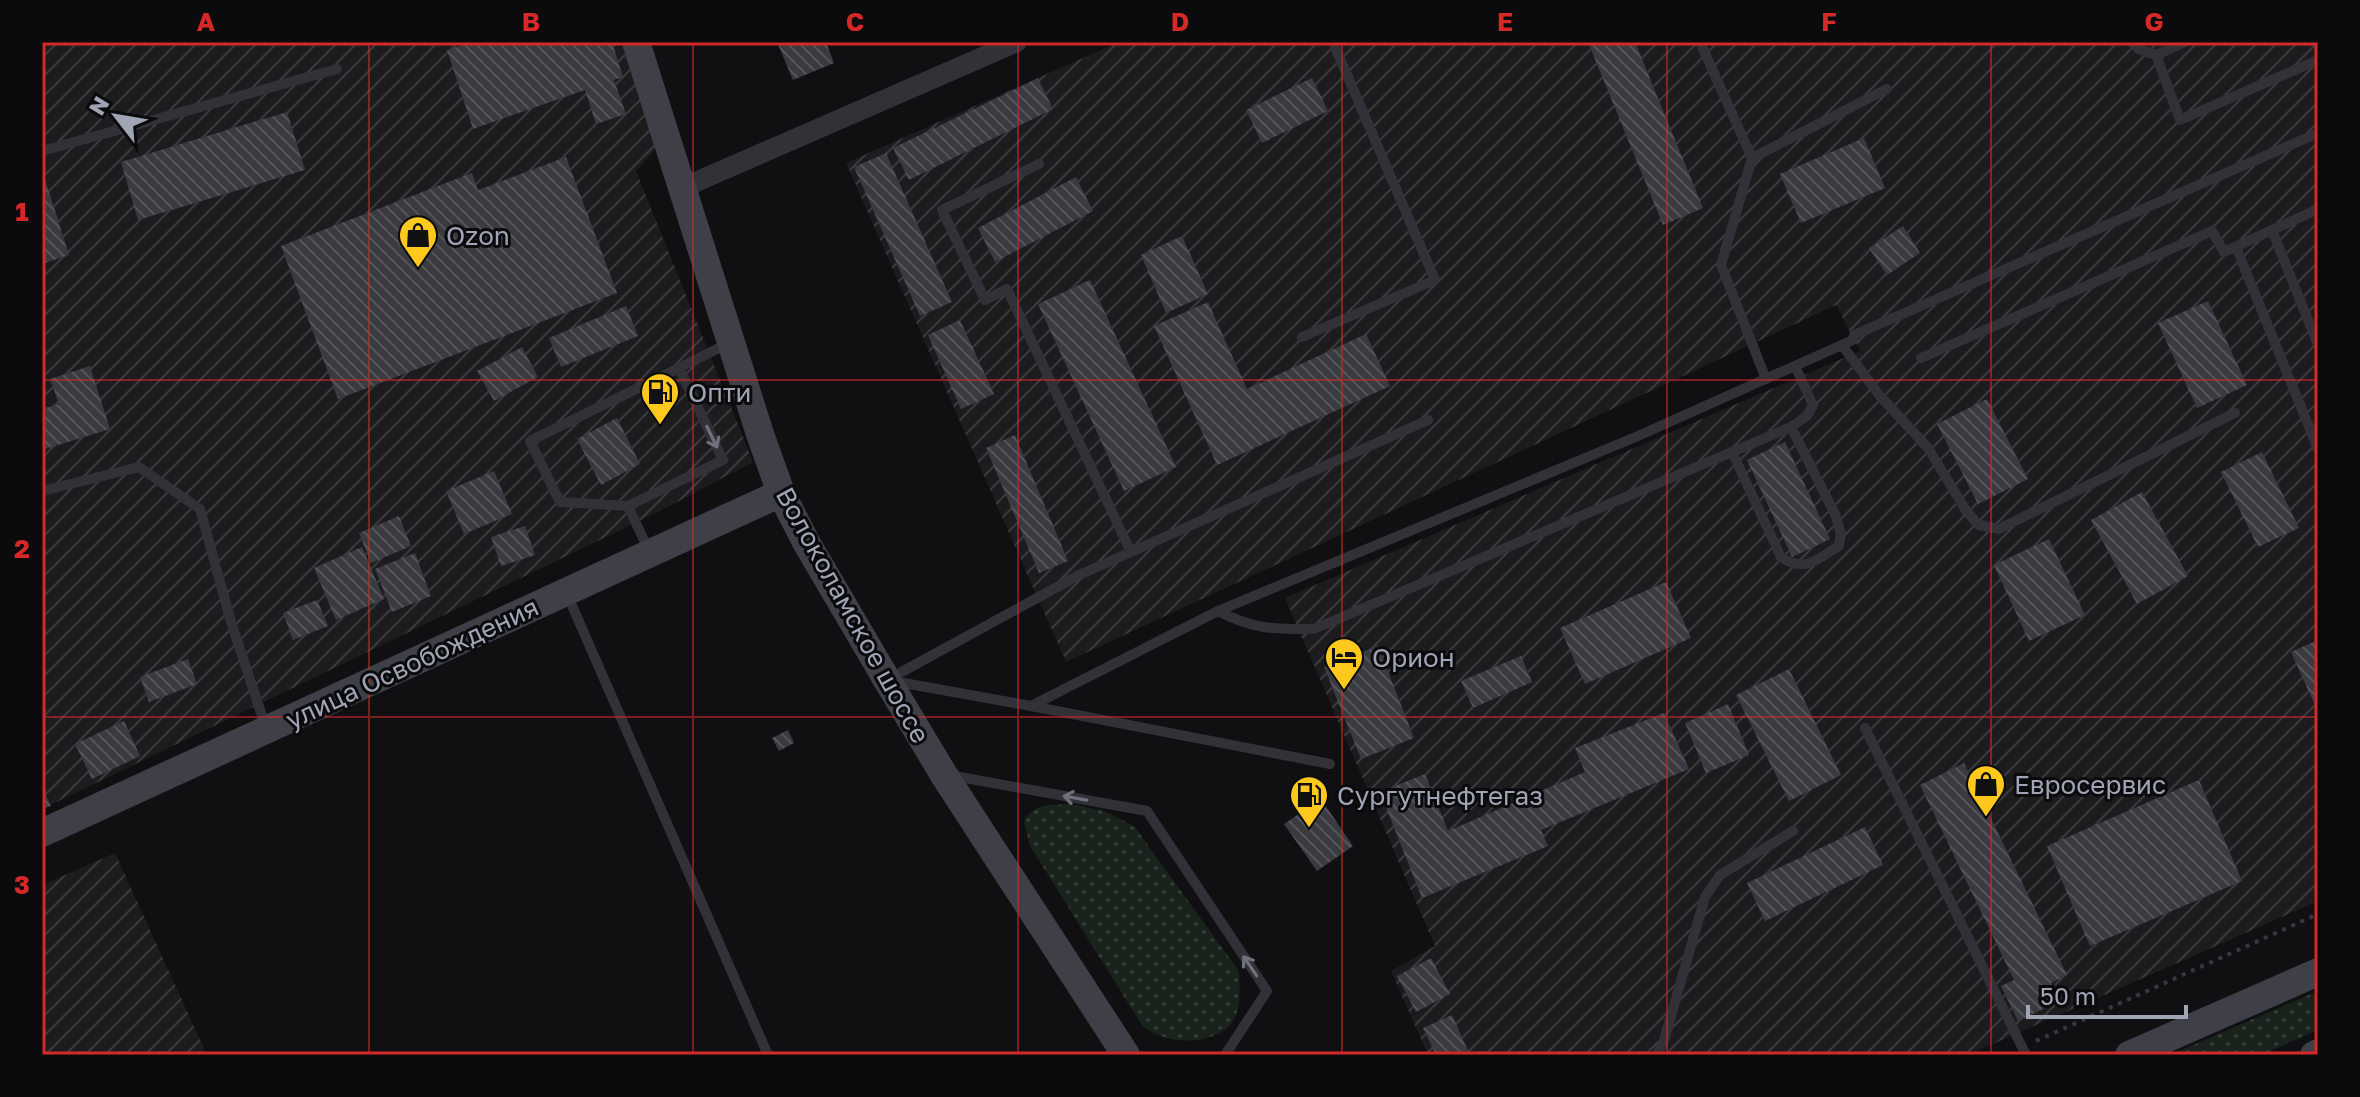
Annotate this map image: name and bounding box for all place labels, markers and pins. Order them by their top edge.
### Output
shop icon: Ozon [397,214,439,269]
place label: Ozon [446,220,510,251]
fuel station icon: Опти [639,371,681,426]
place label: Опти [688,377,751,408]
hotel icon: Орион [1323,636,1365,691]
place label: Орион [1372,642,1455,673]
shop icon: Евросервис [1965,763,2007,818]
place label: Евросервис [2014,769,2166,800]
fuel station icon: Сургутнефтегаз [1288,774,1330,829]
place label: Сургутнефтегаз [1337,780,1543,811]

